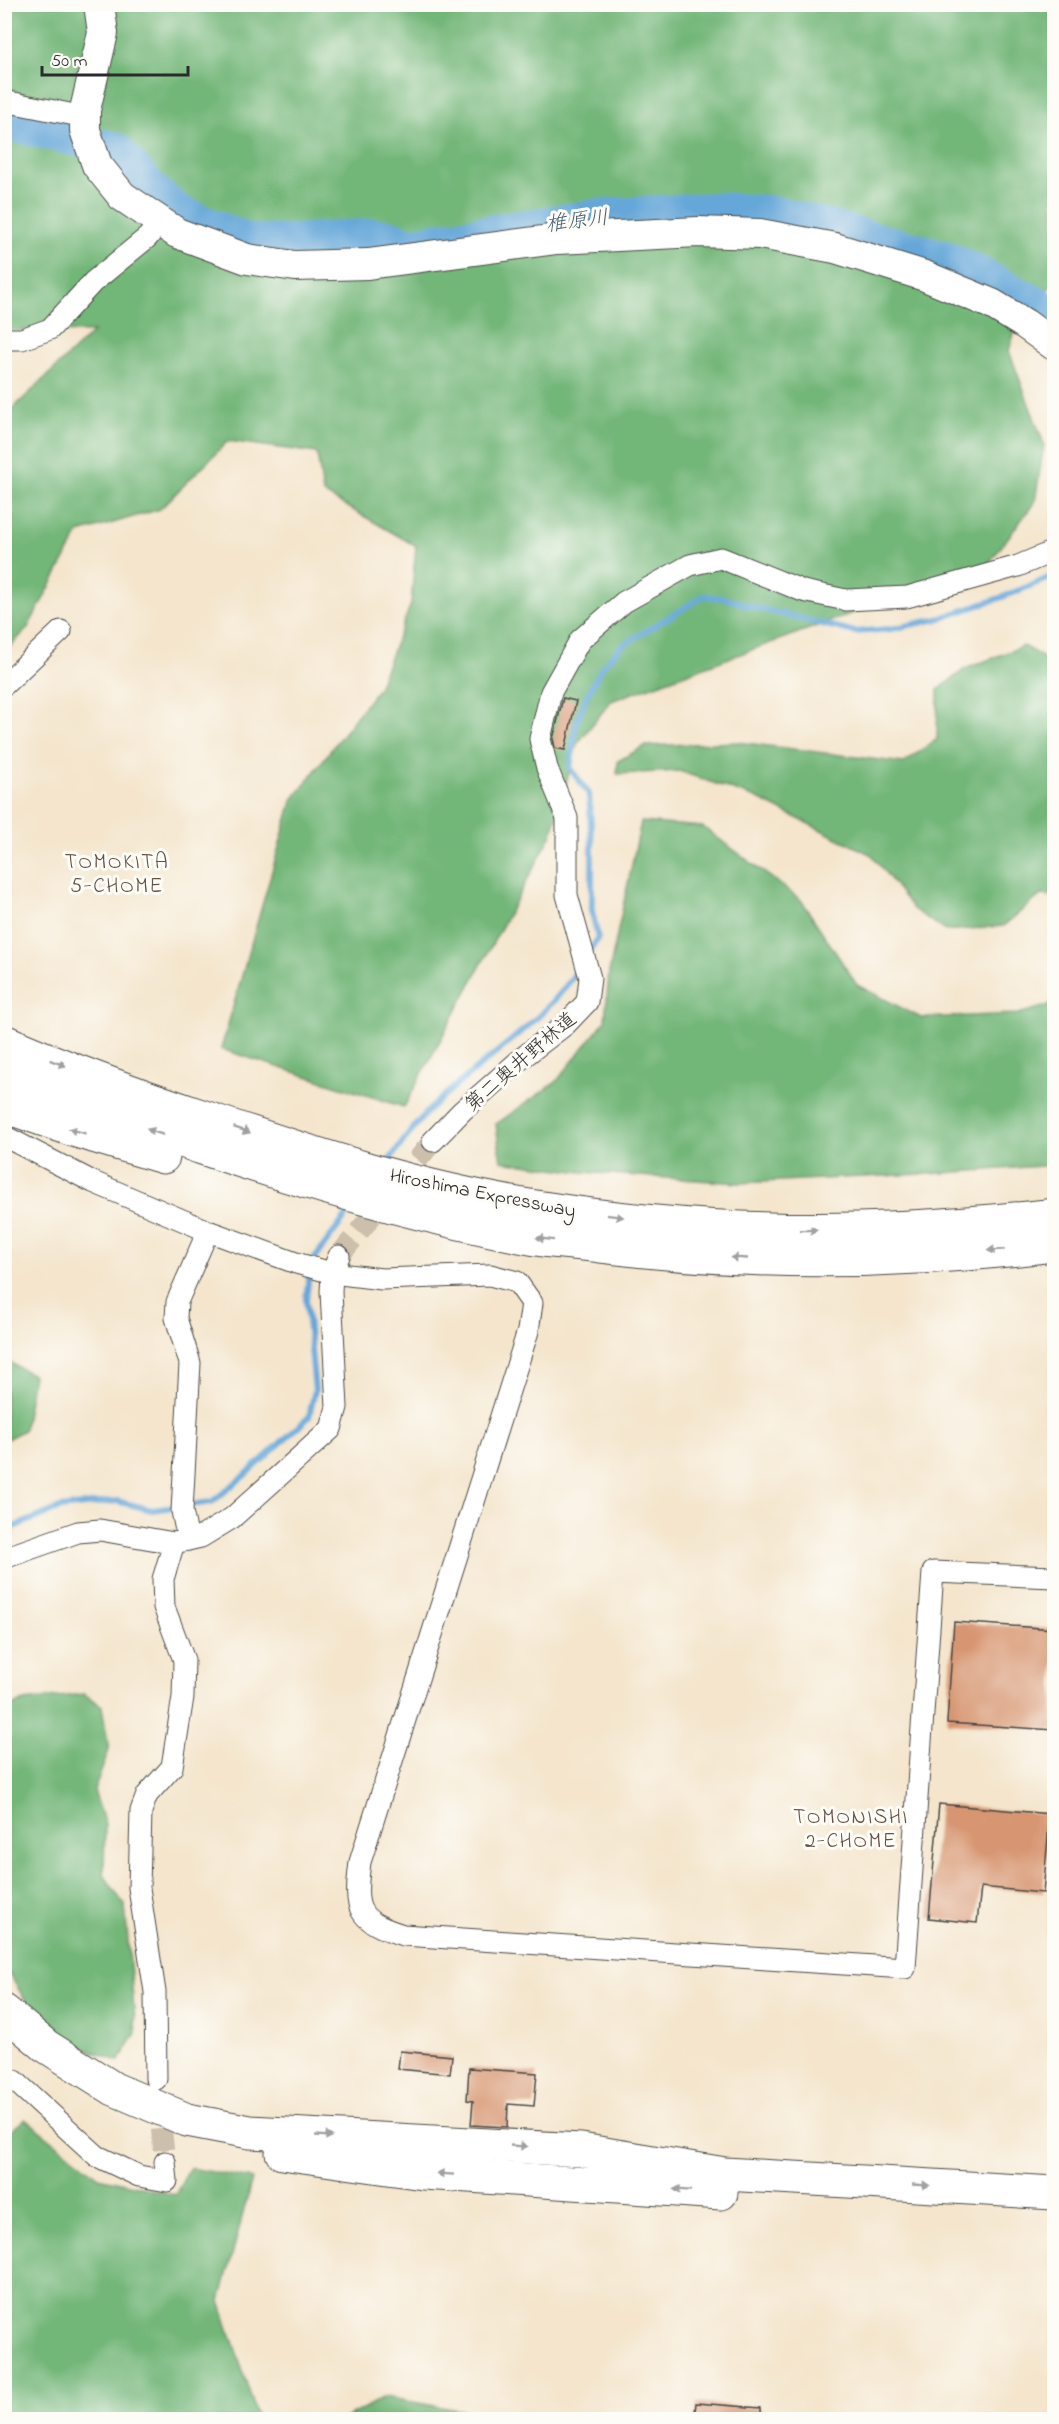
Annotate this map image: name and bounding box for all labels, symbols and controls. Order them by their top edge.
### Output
scale bar [42,39,188,77]
text: 50 m [51,49,88,75]
water label: 椎原川 [544,203,610,241]
district label: TOMOKITA 5-CHOME [65,848,169,902]
street label: 第二奥井野林道 [459,1006,584,1120]
one-way arrow [50,1058,68,1068]
one-way arrow [68,1126,86,1135]
one-way arrow [146,1126,164,1136]
one-way arrow [233,1126,251,1135]
street label: Hiroshima Expressway [387,1162,578,1227]
one-way arrow [605,1212,624,1221]
one-way arrow [800,1225,819,1235]
one-way arrow [535,1235,554,1244]
one-way arrow [987,1246,1006,1255]
one-way arrow [729,1253,748,1262]
district label: TOMONISHI 2-CHOME [793,1803,909,1857]
one-way arrow [315,2131,334,2140]
one-way arrow [509,2142,528,2151]
one-way arrow [436,2170,455,2179]
one-way arrow [912,2181,931,2190]
one-way arrow [672,2185,691,2194]

